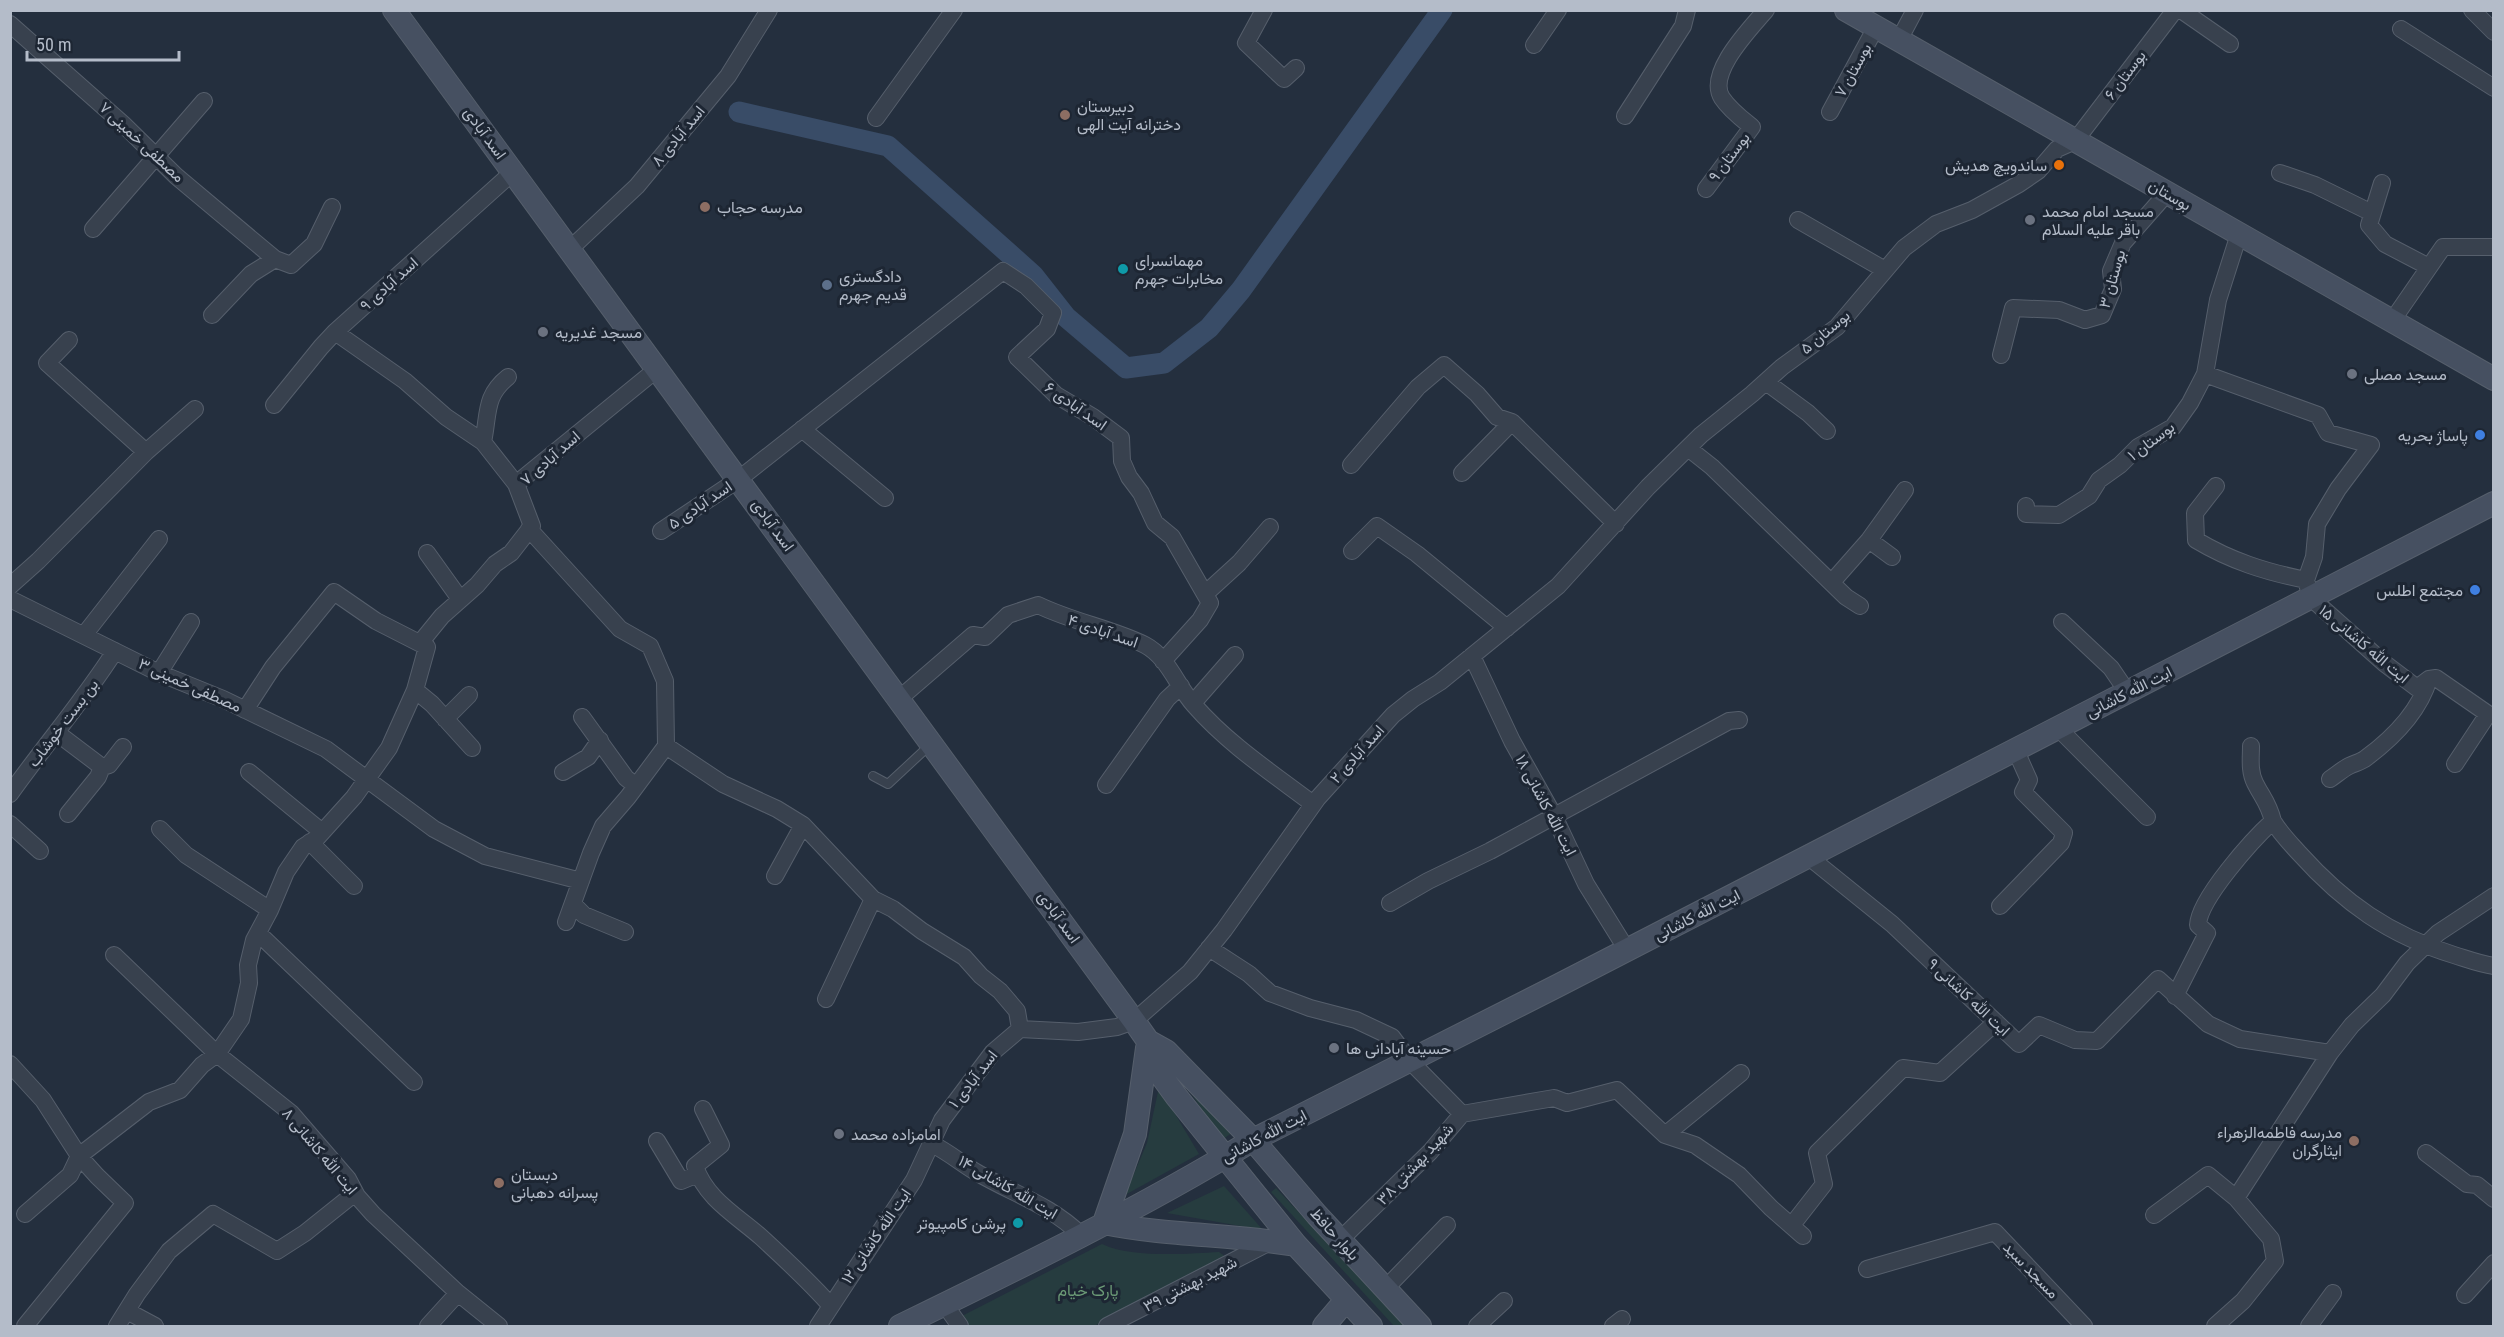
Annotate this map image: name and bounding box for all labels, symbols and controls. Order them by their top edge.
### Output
scale bar [27,24,178,62]
text: 50 m [36,34,71,55]
street label: بوستان ۷ [1830,40,1876,101]
street label: بوستان ۶ [2100,46,2151,104]
place label: دبیرستان دخترانه آیت الهی [1077,97,1181,135]
street label: مصطفی خمینی ۷ [95,98,189,187]
street label: اسد آبادی ۸ [647,102,710,171]
street label: اسد آبادی [459,103,510,163]
marker: دبیرستان دخترانه آیت الهی [1058,108,1072,122]
street label: بوستان ۹ [1704,129,1755,186]
place label: ساندویچ هدیش [1945,156,2047,177]
marker: ساندویچ هدیش [2052,158,2066,172]
street label: بوستان [2145,175,2194,215]
place label: مدرسه حجاب [717,198,803,218]
marker: مدرسه حجاب [698,200,712,214]
place label: مسجد امام محمد باقر علیه السلام [2042,202,2154,240]
marker: مسجد امام محمد باقر علیه السلام [2023,213,2037,227]
street label: بوستان ۳ [2095,248,2130,311]
place label: مهمانسرای مخابرات جهرم [1135,251,1223,289]
street label: اسد آبادی ۹ [356,253,423,316]
marker: مهمانسرای مخابرات جهرم [1116,262,1130,276]
place label: دادگستری قدیم جهرم [839,267,907,305]
marker: دادگستری قدیم جهرم [820,278,834,292]
street label: بوستان ۵ [1796,306,1854,359]
place label: مسجد غدیریه [555,323,642,343]
marker: مسجد غدیریه [536,325,550,339]
place label: مسجد مصلی [2364,365,2447,385]
marker: مسجد مصلی [2345,367,2359,381]
street label: اسد آبادی ۶ [1041,378,1111,435]
street label: بوستان ۱ [2124,417,2179,466]
place label: پاساژ بحریه [2398,426,2468,447]
street label: اسد آبادی ۷ [516,427,585,490]
marker: پاساژ بحریه [2473,428,2487,442]
street label: اسد آبادی ۵ [664,477,736,534]
street label: اسد آبادی [747,495,798,555]
place label: مجتمع اطلس [2376,581,2463,602]
marker: مجتمع اطلس [2468,583,2482,597]
street label: ایت الله کاشانی ۱۵ [2314,601,2413,688]
street label: اسد آبادی ۴ [1065,610,1141,653]
street label: مصطفی خمینی ۳ [135,654,244,717]
street label: ایت الله کاشانی [2083,662,2176,723]
street label: بن بست خوشاب [24,675,103,771]
street label: اسد آبادی ۲ [1326,721,1389,788]
street label: ایت الله کاشانی ۱۸ [1510,751,1581,859]
street label: ایت الله کاشانی [1651,885,1744,946]
street label: اسد آبادی [1033,887,1084,947]
street label: ایت الله کاشانی ۹ [1923,954,2014,1041]
place label: حسینه آبادانی ها [1346,1039,1452,1059]
marker: حسینه آبادانی ها [1327,1041,1341,1055]
street label: اسد آبادی ۱ [944,1046,1002,1112]
street label: ایت الله کاشانی ۸ [278,1104,362,1199]
street label: ایت الله کاشانی [1218,1106,1310,1167]
street label: شهید بهشتی ۳۸ [1372,1119,1458,1209]
place label: مدرسه ‌فاطمه‌الزهراء ایثارگران [2217,1123,2342,1161]
place label: امامزاده محمد [851,1125,941,1145]
marker: امامزاده محمد [832,1127,846,1141]
marker: مدرسه ‌فاطمه‌الزهراء ایثارگران [2347,1134,2361,1148]
street label: ایت الله کاشانی ۱۴ [954,1151,1061,1224]
place label: دبستان پسرانه دهبانی [511,1165,598,1204]
marker: دبستان پسرانه دهبانی [492,1176,506,1190]
street label: ایت الله کاشانی ۱۲ [837,1185,916,1288]
street label: بلوار حافظ [1306,1204,1364,1265]
place label: پرشن کامپیوتر [916,1214,1006,1235]
marker: پرشن کامپیوتر [1011,1216,1025,1230]
street label: مسجد سید [1999,1237,2063,1303]
street label: شهید بهشتی ۳۹ [1140,1252,1241,1317]
park label: پارک خیام [1057,1281,1119,1302]

